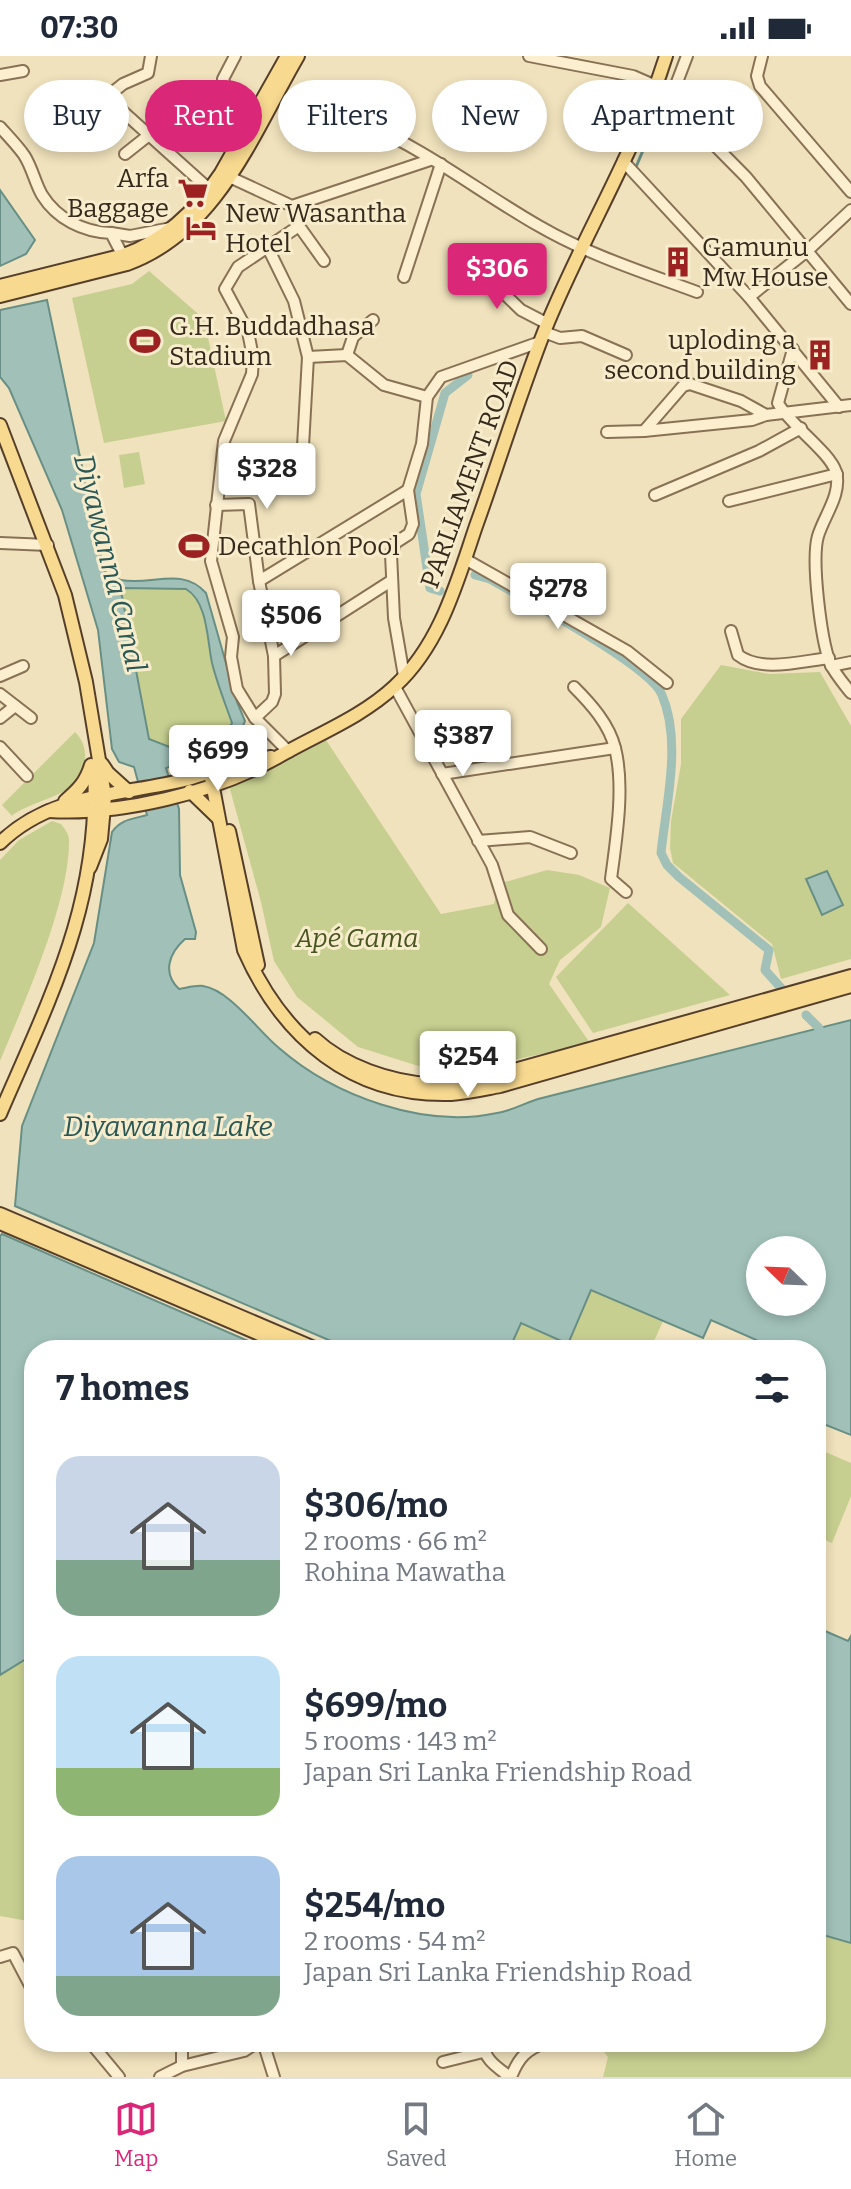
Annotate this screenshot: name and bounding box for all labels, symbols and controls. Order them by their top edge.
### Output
text: 07:30 [40,10,119,46]
chip: Buy [24,80,129,152]
chip: Rent [145,80,262,152]
chip: Filters [278,80,416,152]
chip: New [432,80,547,152]
chip: Apartment [563,80,763,152]
place label: Arfa Baggage [67,163,169,224]
supermarket icon: Arfa Baggage [176,176,210,210]
place label: New Wasantha Hotel [225,198,406,259]
hotel icon: New Wasantha Hotel [184,211,218,245]
place label: Gamunu Mw House [702,232,829,293]
pin: $306 [450,243,544,311]
building icon: Gamunu Mw House [661,245,695,279]
text: $306 [466,253,528,284]
place label: G.H. Buddadhasa Stadium [169,311,375,372]
sports icon: G.H. Buddadhasa Stadium [128,324,162,358]
place label: uploding a second building [604,325,796,386]
building icon: uploding a second building [803,338,837,372]
street label: PARLIAMENT ROAD [414,356,526,592]
pin: $328 [220,443,314,511]
water label: Diyawanna Canal [67,451,153,675]
text: $328 [237,453,297,484]
sports icon: Decathlon Pool [177,529,211,563]
place label: Decathlon Pool [218,531,400,562]
pin: $278 [511,563,605,631]
text: $278 [528,573,588,604]
pin: $506 [244,590,338,658]
text: $506 [260,600,322,631]
pin: $387 [416,710,510,778]
text: $387 [433,720,493,751]
pin: $699 [171,725,265,793]
text: $699 [187,735,249,766]
park label: Apé Gama [294,923,419,954]
pin: $254 [421,1031,515,1099]
text: $254 [438,1041,498,1072]
water label: Diyawanna Lake [63,1110,273,1143]
north arrow [746,1236,826,1316]
map controls [746,1236,826,1316]
icon: filters [750,1366,794,1410]
text: 7 homes [56,1368,189,1409]
text: $306/mo [304,1485,448,1526]
icon: home [120,1488,216,1584]
text: 2 rooms · 66 m² [304,1526,487,1557]
text: Rohina Mawatha [304,1557,506,1588]
text: $699/mo [304,1685,447,1726]
icon: home [120,1688,216,1784]
text: 5 rooms · 143 m² [304,1726,497,1757]
text: Japan Sri Lanka Friendship Road [304,1757,692,1788]
text: $254/mo [304,1885,445,1926]
icon: home [120,1888,216,1984]
text: 2 rooms · 54 m² [304,1926,486,1957]
text: Japan Sri Lanka Friendship Road [304,1957,692,1988]
tab: Map [114,2097,158,2172]
tab: Saved [386,2097,447,2172]
tab: Home [674,2097,737,2172]

